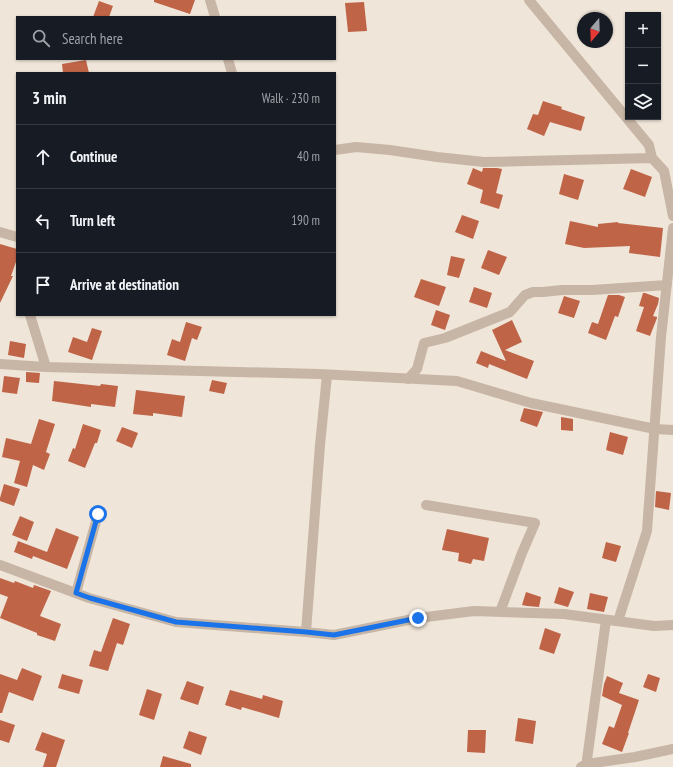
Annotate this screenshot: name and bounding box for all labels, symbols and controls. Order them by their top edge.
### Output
north arrow [577,12,613,48]
map controls [625,12,661,120]
button: + [625,12,661,48]
search box [16,16,336,60]
icon: search [30,27,52,49]
text: Search here [62,29,123,48]
button: − [625,48,661,84]
button: layers [625,84,661,120]
text: 3 min [32,87,66,109]
text: Walk · 230 m [262,90,320,107]
icon: ahead [32,146,54,168]
text: Continue [70,147,117,166]
text: 40 m [297,148,320,165]
icon: left [32,210,54,232]
text: Turn left [70,211,115,230]
text: 190 m [291,212,320,229]
icon: arrive [32,274,54,296]
text: Arrive at destination [70,275,179,294]
route start [89,505,107,523]
route end [409,609,427,627]

